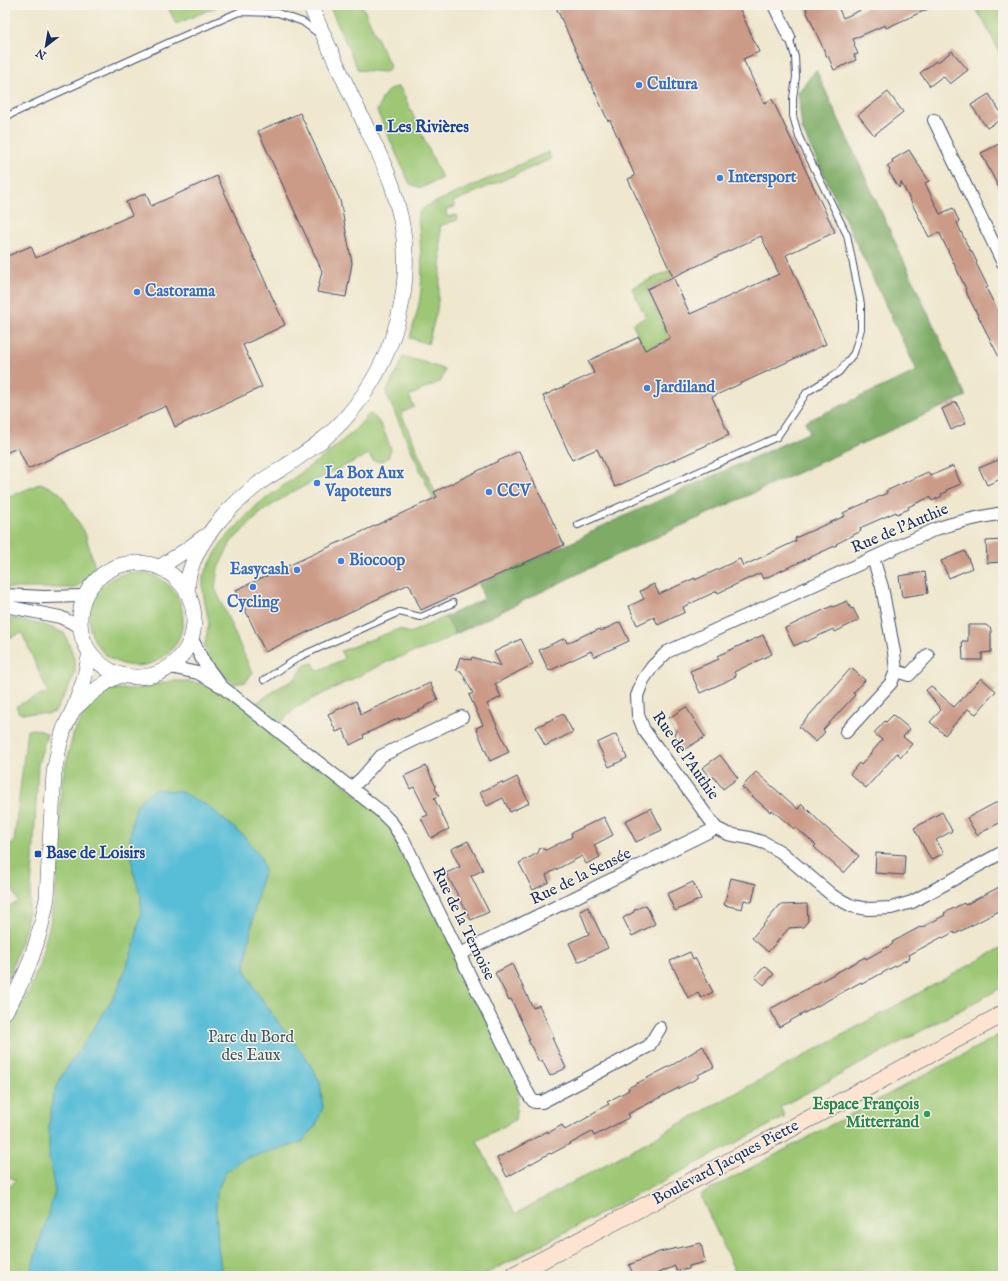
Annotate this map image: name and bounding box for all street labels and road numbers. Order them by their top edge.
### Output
street label: Rue de l'Authie [848,500,952,558]
street label: Rue de l'Authie [647,708,723,804]
street label: Rue de la Sensée [527,844,635,910]
street label: Rue de la Ternoise [427,864,499,984]
street label: Boulevard Jacques Piette [649,1116,803,1210]

